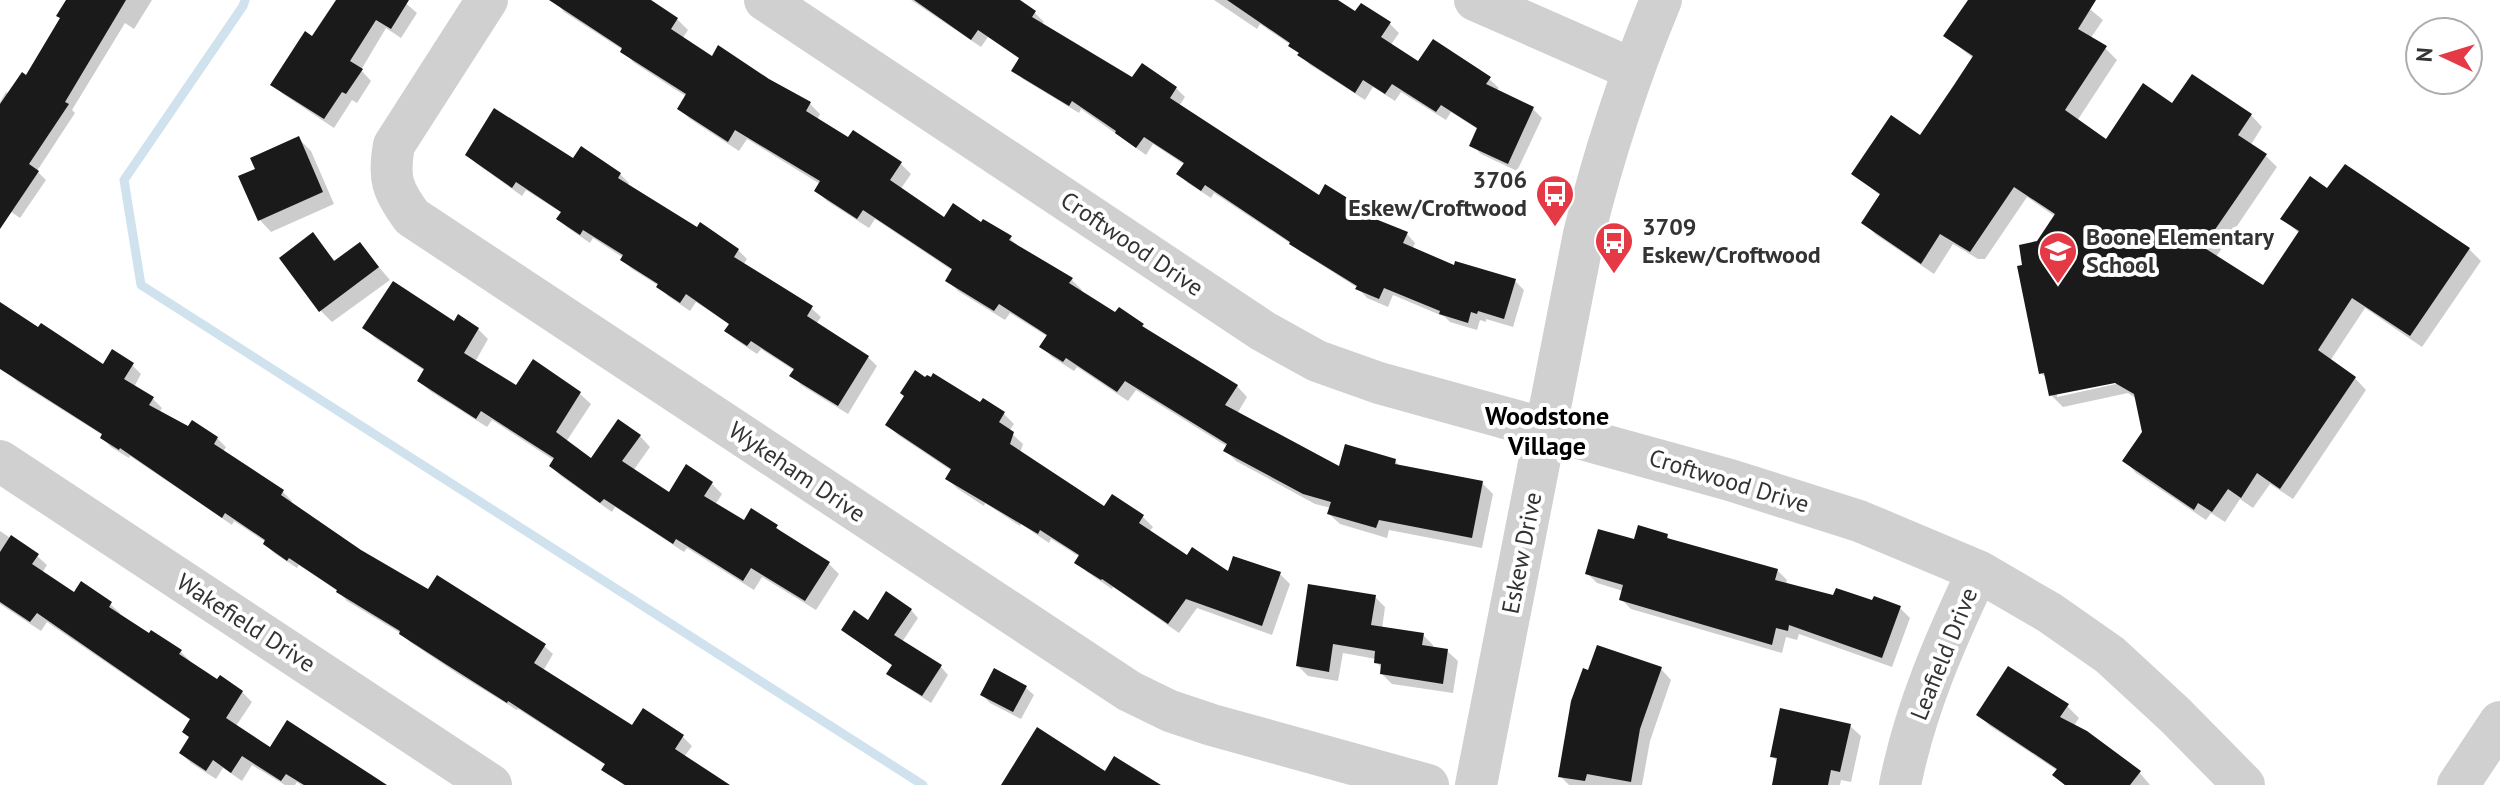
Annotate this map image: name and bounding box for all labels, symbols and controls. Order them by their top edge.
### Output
north arrow [2404,16,2484,96]
text: N [2410,46,2439,63]
place label: 3706 Eskew/Croftwood [1348,164,1527,223]
bus stop icon: 3706 Eskew/Croftwood [1534,173,1576,228]
street label: Croftwood Drive [1055,184,1210,303]
place label: 3709 Eskew/Croftwood [1642,211,1821,270]
bus stop icon: 3709 Eskew/Croftwood [1593,220,1635,275]
place label: Boone Elementary School [2086,221,2274,280]
school or university icon: Boone Elementary School [2037,230,2079,285]
district label: Woodstone Village [1485,399,1609,462]
street label: Wykeham Drive [723,414,872,529]
street label: Croftwood Drive [1645,441,1813,520]
street label: Eskew Drive [1495,489,1548,616]
street label: Wakefield Drive [171,566,322,679]
street label: Leafield Drive [1903,583,1984,725]

